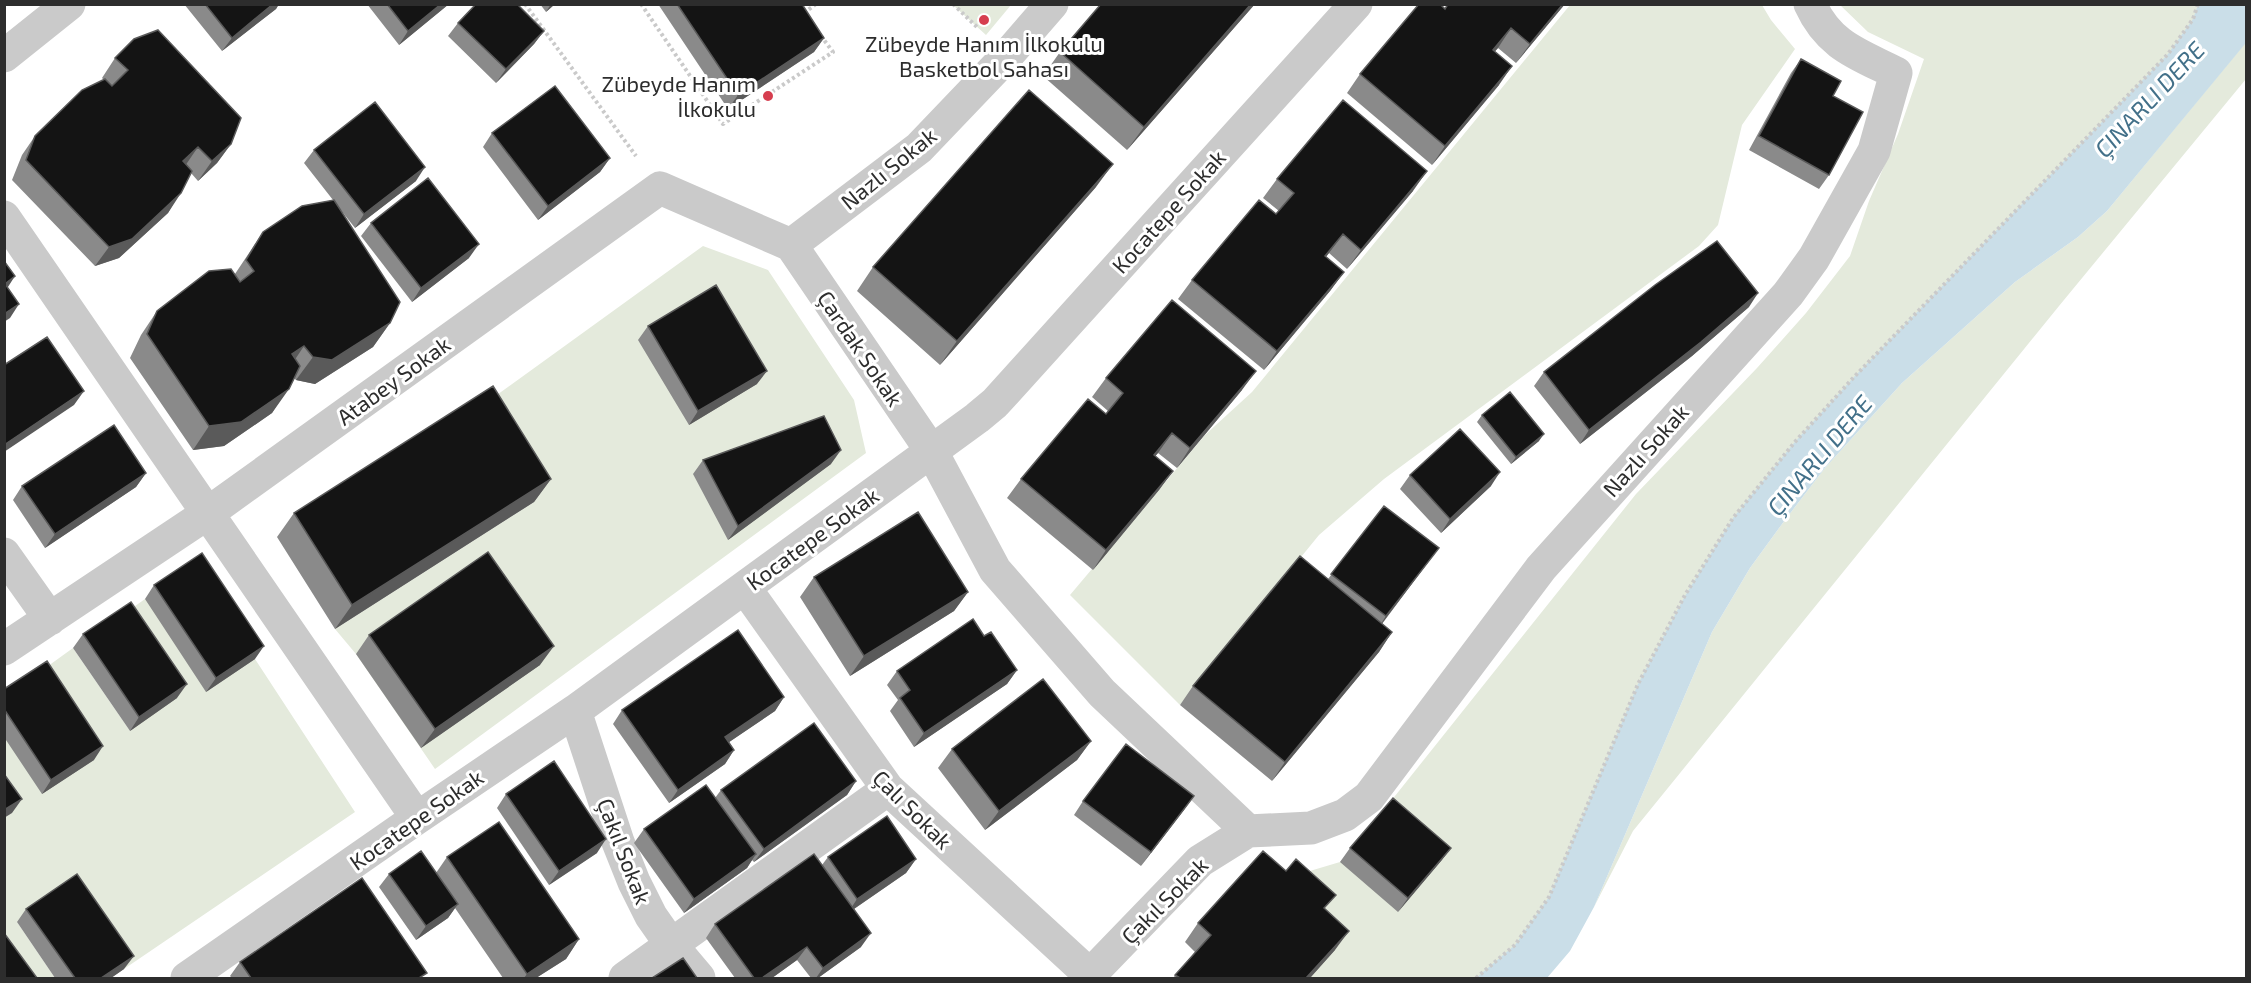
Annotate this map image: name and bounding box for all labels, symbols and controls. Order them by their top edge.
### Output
marker: Zübeyde Hanım İlkokulu Basketbol Sahası [977,13,991,27]
place label: Zübeyde Hanım İlkokulu Basketbol Sahası [865,30,1103,81]
water label: ÇINARLI DERE [2088,35,2211,164]
place label: Zübeyde Hanım İlkokulu [602,70,756,121]
marker: Zübeyde Hanım İlkokulu [761,89,775,103]
street label: Nazlı Sokak [835,122,941,214]
street label: Kocatepe Sokak [1106,144,1230,278]
street label: Çardak Sokak [811,286,909,412]
street label: Atabey Sokak [331,330,455,430]
water label: ÇINARLI DERE [1760,389,1879,522]
street label: Nazlı Sokak [1597,399,1693,501]
street label: Kocatepe Sokak [741,481,883,595]
street label: Kocatepe Sokak [344,763,488,875]
street label: Çalı Sokak [867,764,958,855]
street label: Çakıl Sokak [591,794,657,908]
street label: Çakıl Sokak [1115,851,1214,950]

